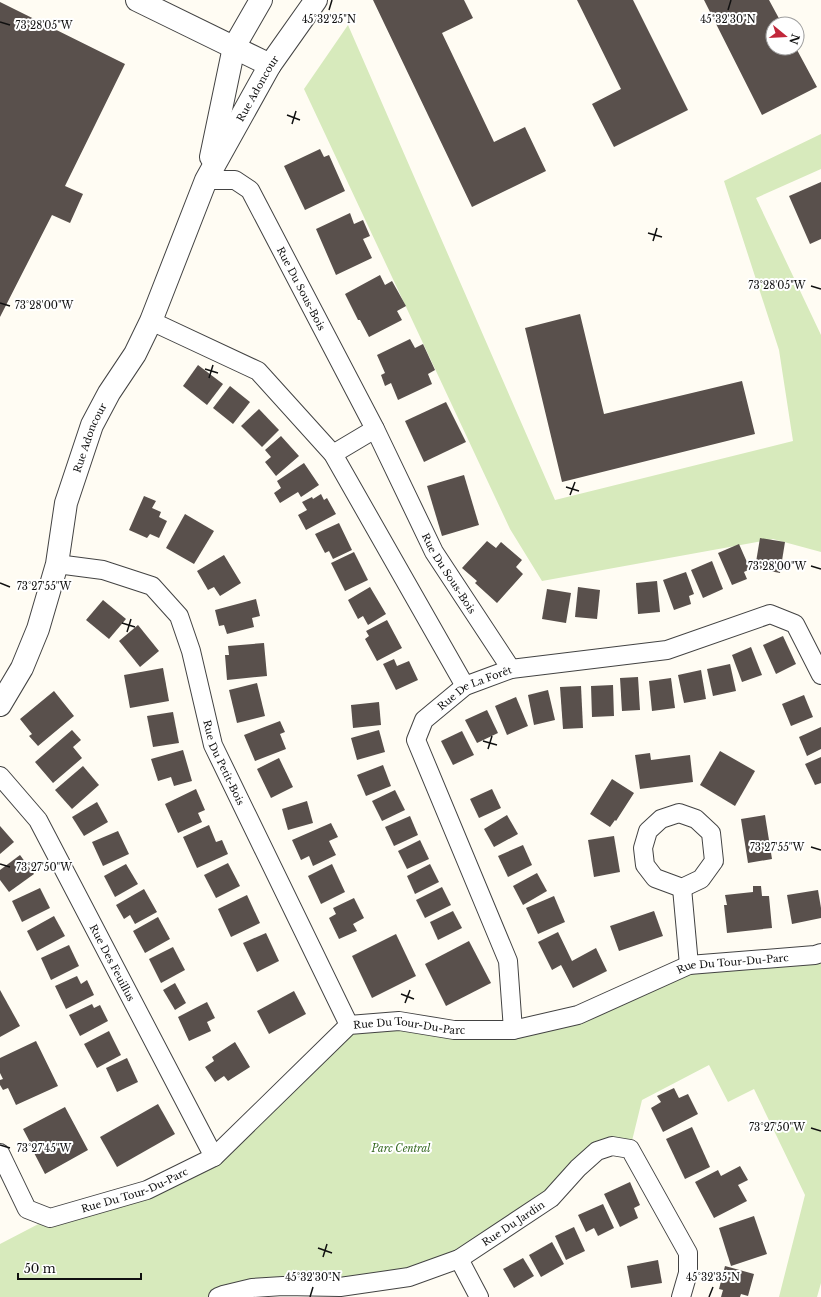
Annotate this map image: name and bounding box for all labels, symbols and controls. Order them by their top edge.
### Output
text: 45°32'25"N [302,13,356,26]
text: 45°32'30"N [700,13,756,26]
north arrow [765,16,805,56]
text: 73°28'05"W [15,19,73,32]
text: N [786,32,803,47]
street label: Rue Adoncour [234,53,282,124]
street label: Rue Du Sous-Bois [274,245,328,333]
text: 73°28'05"W [748,279,806,292]
text: 73°28'00"W [15,299,74,312]
street label: Rue Adoncour [71,401,110,474]
street label: Rue Du Sous-Bois [419,531,479,616]
text: 73°28'00"W [748,560,807,573]
text: 73°27'55"W [17,580,72,593]
street label: Rue De La Forêt [435,663,514,713]
street label: Rue Du Petit-Bois [200,719,247,808]
text: 73°27'55"W [750,841,805,854]
text: 73°27'50"W [16,861,72,874]
street label: Rue Des Feuillus [87,922,138,1004]
street label: Rue Du Tour-Du-Parc [675,951,790,977]
street label: Rue Du Tour-Du-Parc [353,1015,466,1037]
text: 73°27'50"W [749,1121,805,1134]
text: 73°27'45"W [17,1142,72,1155]
park label: Parc Central [371,1142,431,1155]
street label: Rue Du Tour-Du-Parc [80,1165,191,1216]
street label: Rue Du Jardin [480,1198,547,1249]
scale bar [18,1255,141,1281]
text: 50 m [24,1261,56,1276]
text: 45°32'30"N [285,1271,341,1284]
text: 45°32'35"N [686,1271,740,1284]

